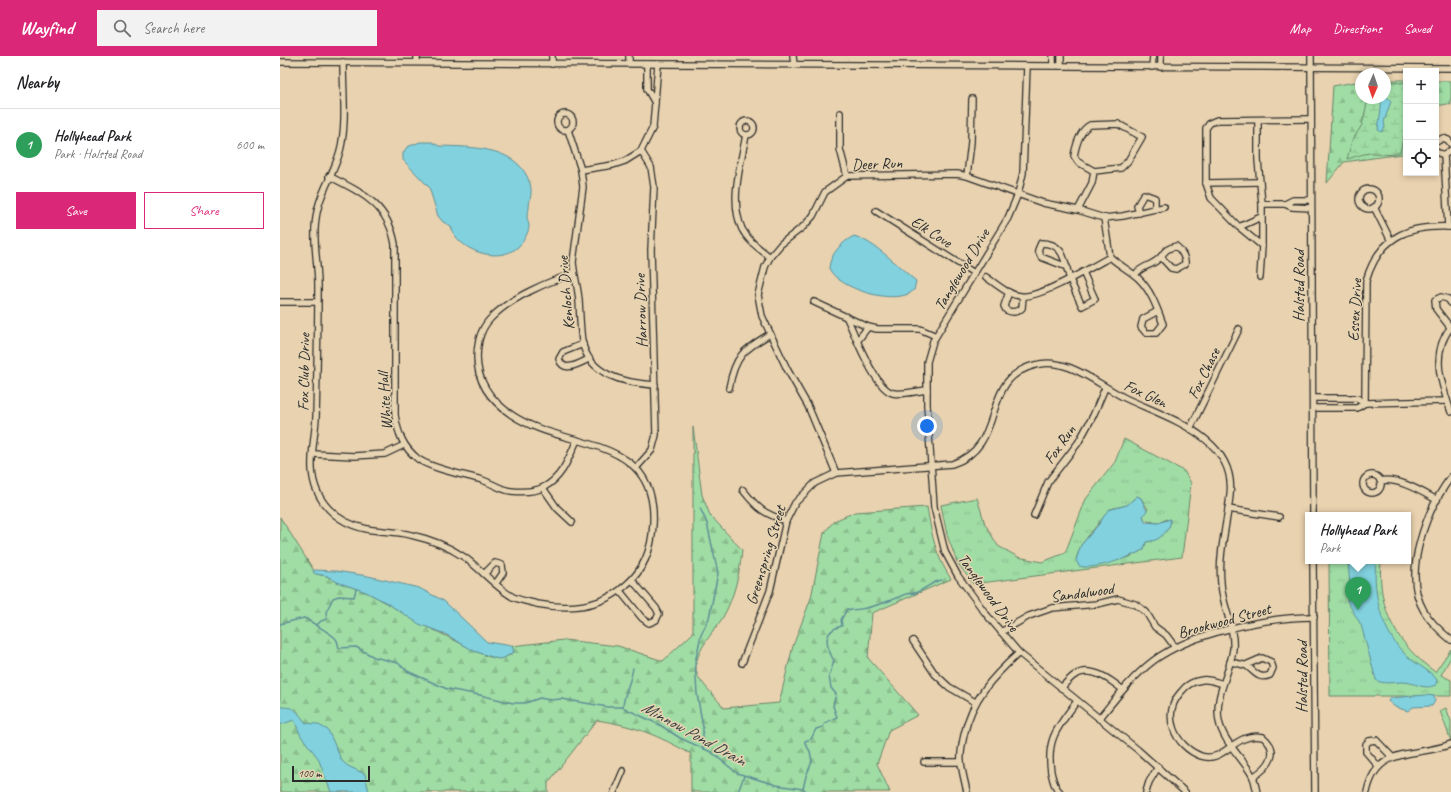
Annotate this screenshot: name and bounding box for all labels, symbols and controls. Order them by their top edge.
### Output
search box [97,10,377,46]
text: Wayfind [20,16,73,40]
icon: search [111,17,133,39]
text: Search here [143,19,204,38]
text: Map [1290,20,1311,37]
text: Directions [1333,20,1382,37]
text: Saved [1404,20,1431,37]
north arrow [1355,68,1391,104]
map controls [1403,68,1439,176]
button: + [1403,68,1439,104]
text: Nearby [16,72,59,93]
button: − [1403,104,1439,140]
text: Hollyhead Park [54,127,131,146]
text: 1 [26,137,32,153]
text: 600 m [236,137,264,153]
button: locate [1403,140,1439,176]
text: Park · Halsted Road [54,146,142,162]
street label: Deer Run [851,153,903,175]
button: Save [16,192,136,229]
button: Share [144,192,264,229]
street label: Elk Cove [907,212,957,253]
street label: Tanglewood Drive [930,223,995,314]
street label: Halsted Road [1289,247,1309,322]
street label: Kenloch Drive [553,253,579,331]
street label: Harrow Drive [630,272,652,348]
street label: Essex Drive [1343,276,1367,342]
street label: Fox Club Drive [293,331,315,411]
street label: Fox Chase [1183,343,1226,402]
street label: White Hall [373,368,397,430]
street label: Fox Glen [1121,375,1171,413]
your location [917,416,937,436]
street label: Fox Run [1039,421,1081,468]
street label: Greenspring Street [741,502,791,607]
popup [1305,512,1411,564]
text: Hollyhead Park [1320,521,1396,540]
text: Park [1320,540,1340,556]
street label: Tanglewood Drive [953,550,1024,637]
pin: 1 [1345,577,1371,610]
street label: Sandalwood [1050,578,1117,607]
street label: Brookwood Street [1176,599,1275,643]
street label: Halsted Road [1292,638,1312,713]
water label: Minnow Pond Drain [638,696,751,771]
scale bar [292,764,370,783]
text: 100 m [298,766,322,780]

